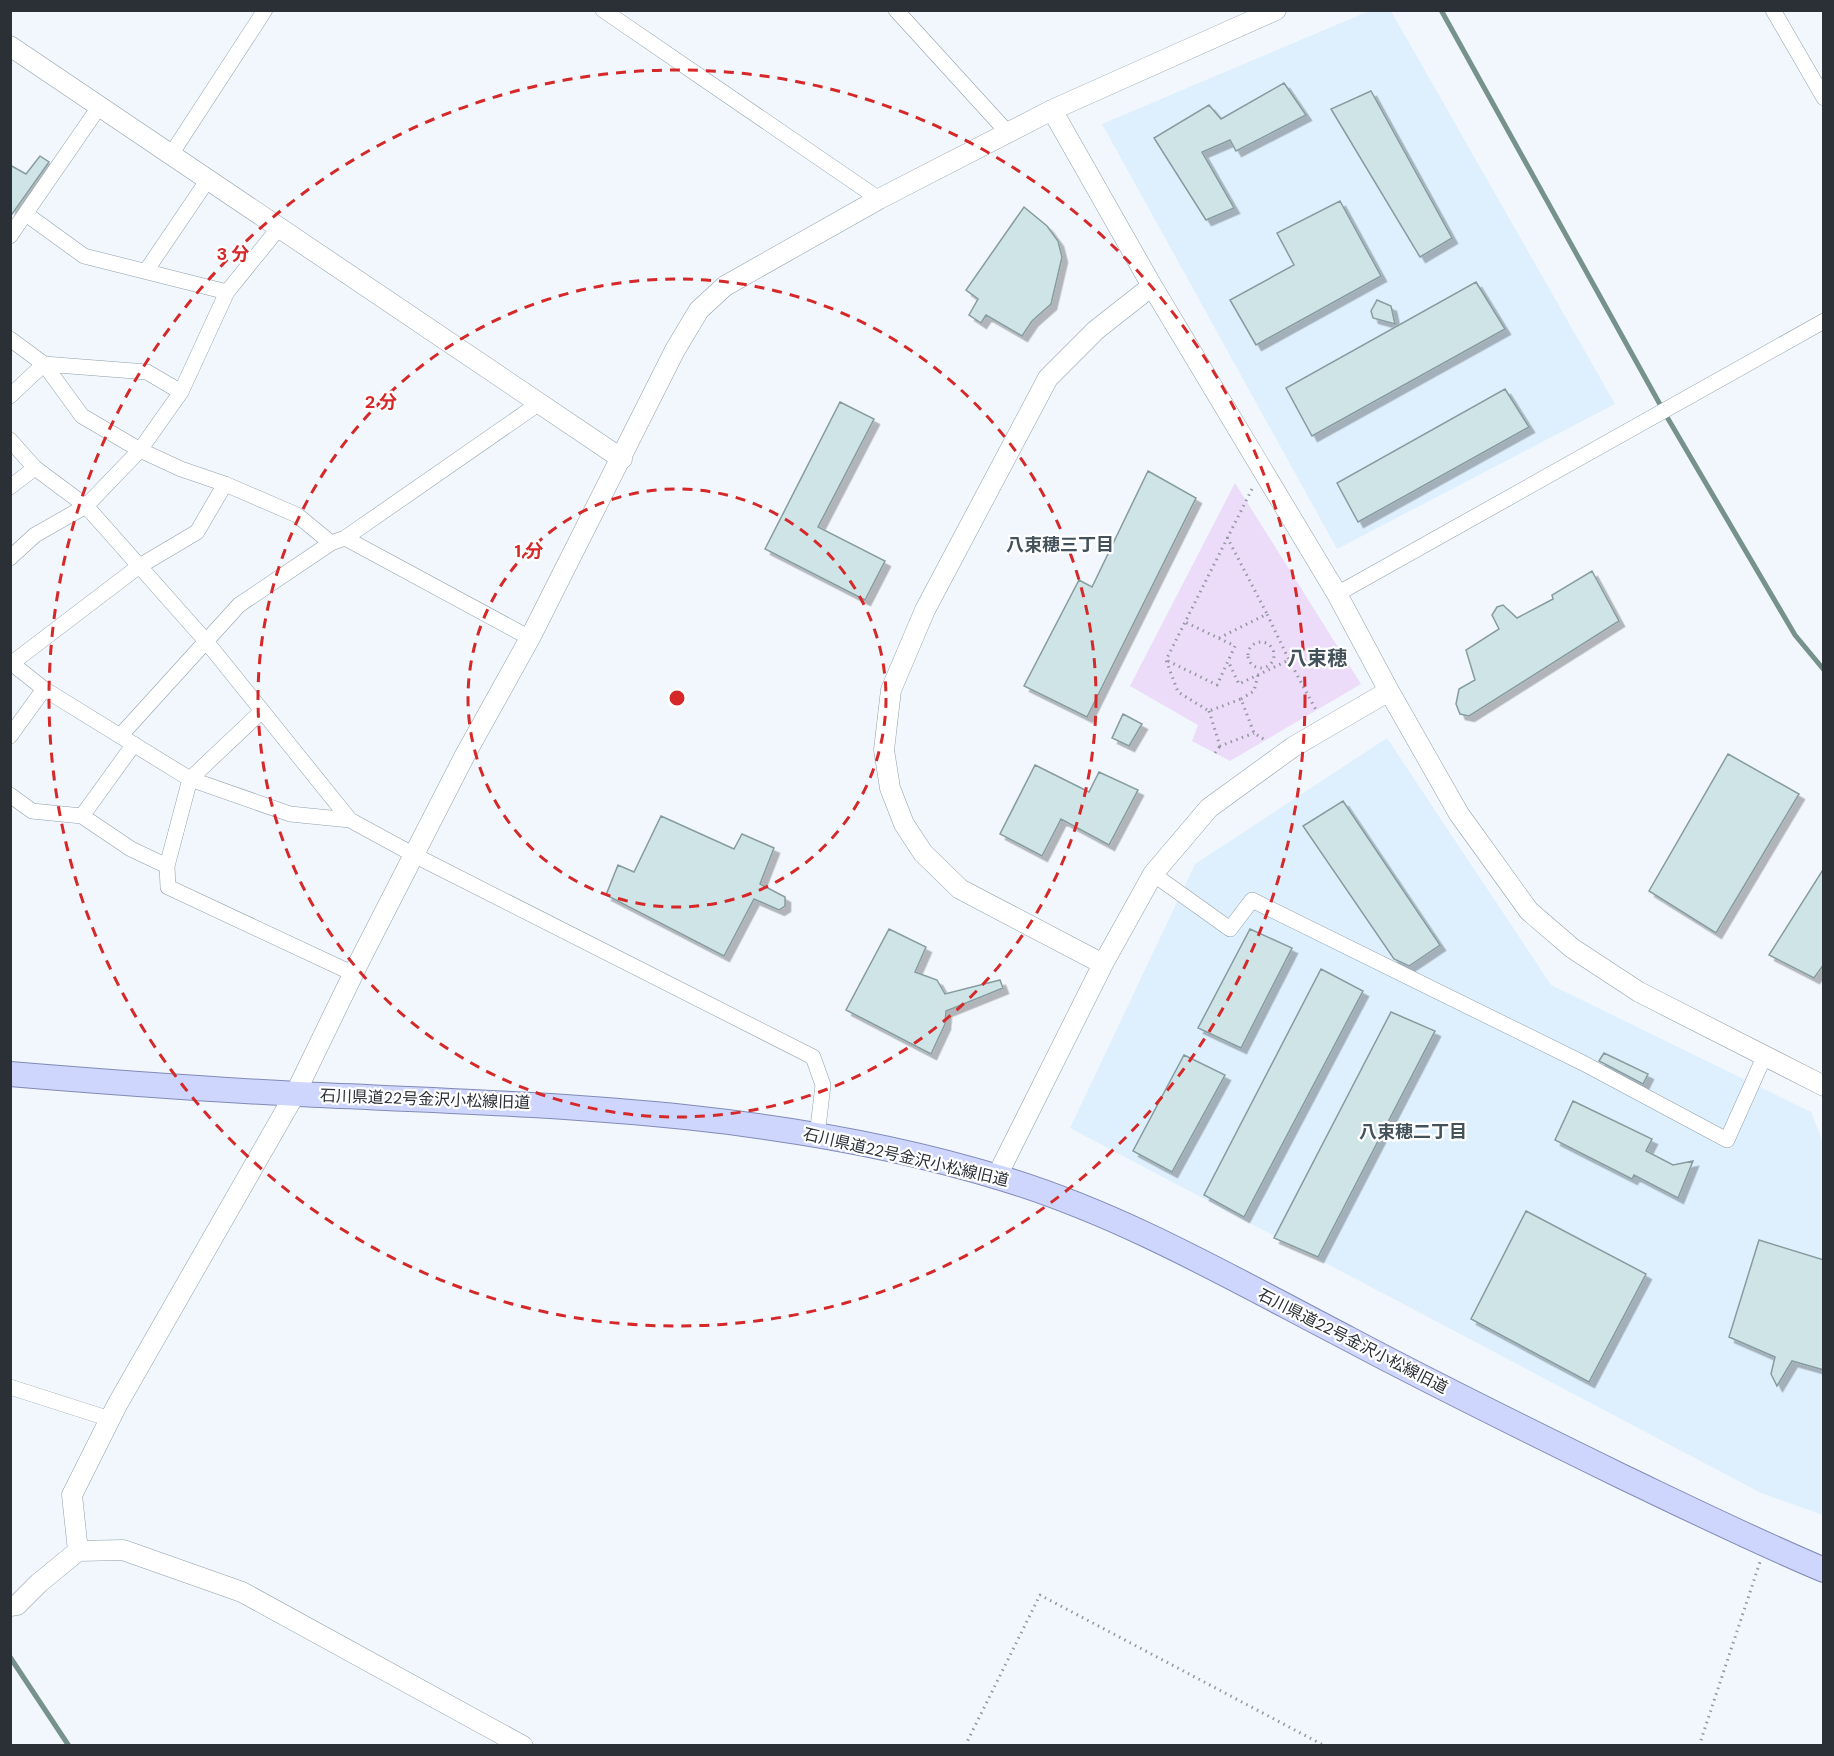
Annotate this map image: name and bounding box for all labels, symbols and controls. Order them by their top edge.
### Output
text: 3 分 [216,242,250,266]
text: 2 分 [365,390,397,414]
district label: 八束穂三丁目 [1006,533,1114,557]
text: 1 分 [515,539,543,563]
district label: 八束穂 [1287,645,1348,671]
centre of rings [667,688,687,708]
street label: 石川県道22号金沢小松線旧道 [319,1085,531,1113]
district label: 八束穂二丁目 [1359,1120,1467,1144]
street label: 石川県道22号金沢小松線旧道 [801,1123,1011,1191]
street label: 石川県道22号金沢小松線旧道 [1254,1284,1452,1398]

